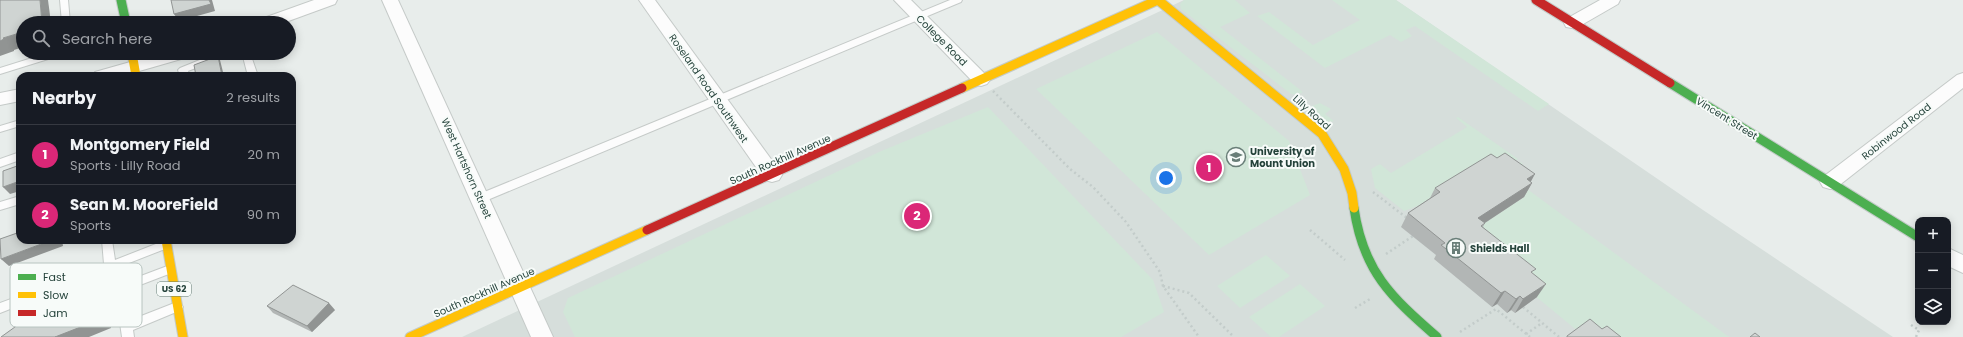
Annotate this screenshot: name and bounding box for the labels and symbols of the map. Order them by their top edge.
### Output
street label: College Road [913,11,971,69]
street label: Roseland Road Southwest [665,31,752,146]
street label: Lilly Road [1290,91,1334,133]
street label: Vincent Street [1693,94,1761,143]
street label: Robinwood Road [1858,99,1934,163]
street label: West Hartshorn Street [438,116,496,221]
street label: South Rockhill Avenue [727,130,833,188]
place label: University of Mount Union [1250,144,1315,171]
school or university icon: University of Mount Union [1225,146,1247,168]
pin: 1 [1196,153,1222,183]
your location [1156,168,1176,188]
pin: 2 [904,201,930,231]
building icon: Shields Hall [1445,237,1467,259]
place label: Shields Hall [1470,241,1529,256]
legend [10,263,142,327]
street label: South Rockhill Avenue [431,263,537,321]
text: Fast [43,269,66,285]
road number: US 62 [157,282,191,296]
text: Slow [43,287,68,303]
text: Jam [43,305,68,321]

